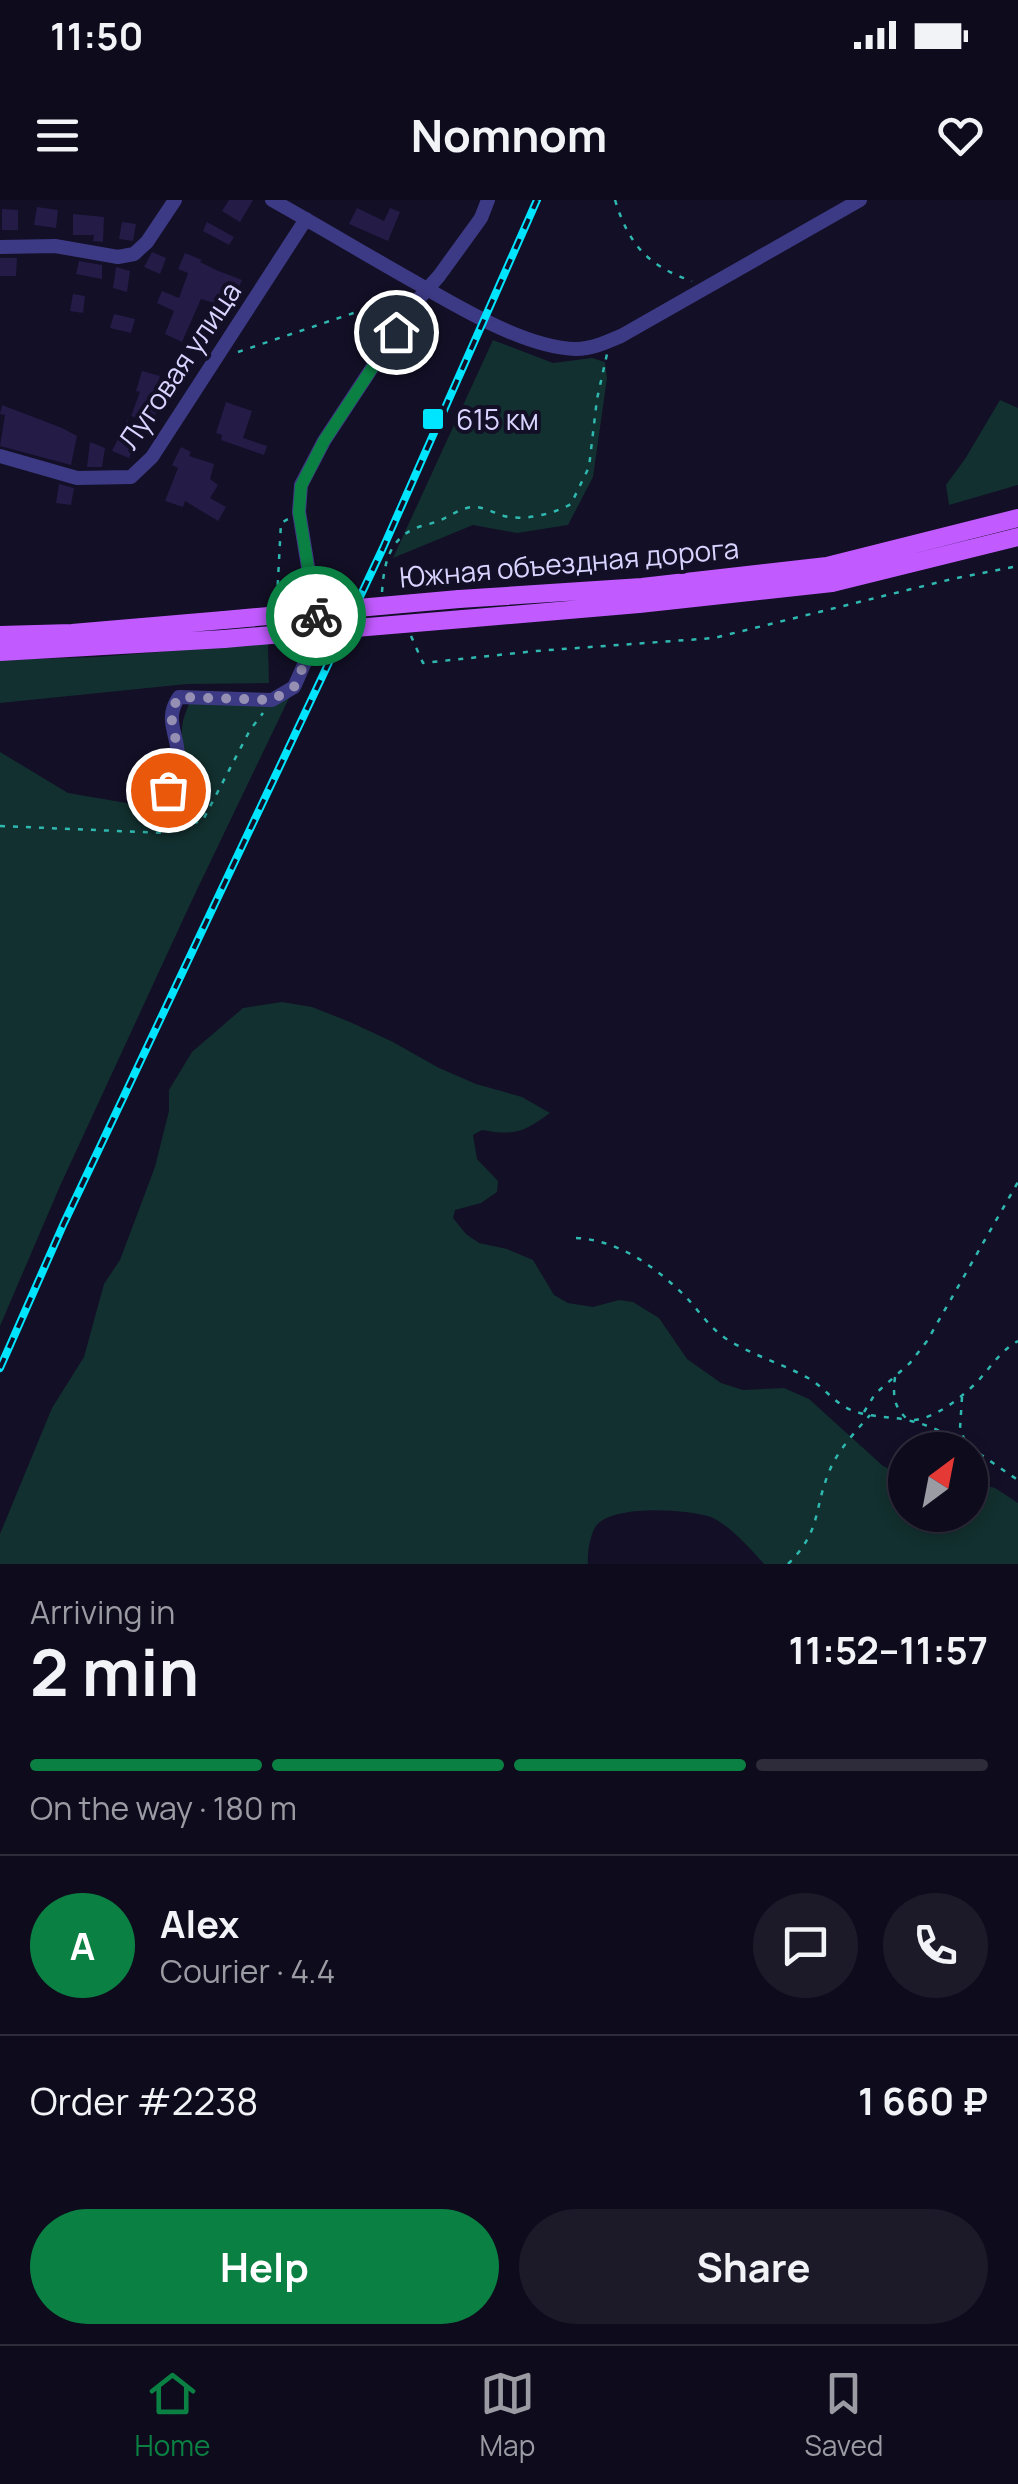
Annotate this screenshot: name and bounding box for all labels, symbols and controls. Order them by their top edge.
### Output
text: 11:50 [50,9,144,61]
text: Nomnom [411,104,607,166]
icon: menu [30,108,85,163]
icon: heart [933,108,988,163]
street label: Луговая улица [109,274,249,456]
pin [354,290,439,375]
icon: home [369,305,424,360]
place label: 615 км [456,400,539,438]
marker: 615 км [420,406,446,432]
street label: Южная объездная дорога [398,528,740,596]
courier [266,566,366,666]
icon: bike [289,589,344,644]
pin [126,748,211,833]
icon: bag [141,763,196,818]
north arrow [888,1432,988,1532]
map controls [888,1432,988,1532]
text: Arriving in [30,1590,175,1634]
text: 11:52–11:57 [789,1623,988,1675]
text: 2 min [30,1627,199,1716]
text: On the way · 180 m [30,1786,297,1830]
button: chat [753,1893,858,1998]
button: phone [883,1893,988,1998]
text: Alex [160,1897,239,1949]
text: A [70,1919,95,1971]
text: Courier · 4.4 [160,1949,335,1993]
text: Order #2238 [30,2074,258,2126]
text: 1 660 ₽ [858,2074,988,2126]
button: Help [30,2209,499,2324]
button: Share [519,2209,988,2324]
tab: Home [135,2366,210,2464]
tab: Map [480,2366,535,2464]
tab: Saved [804,2366,883,2464]

